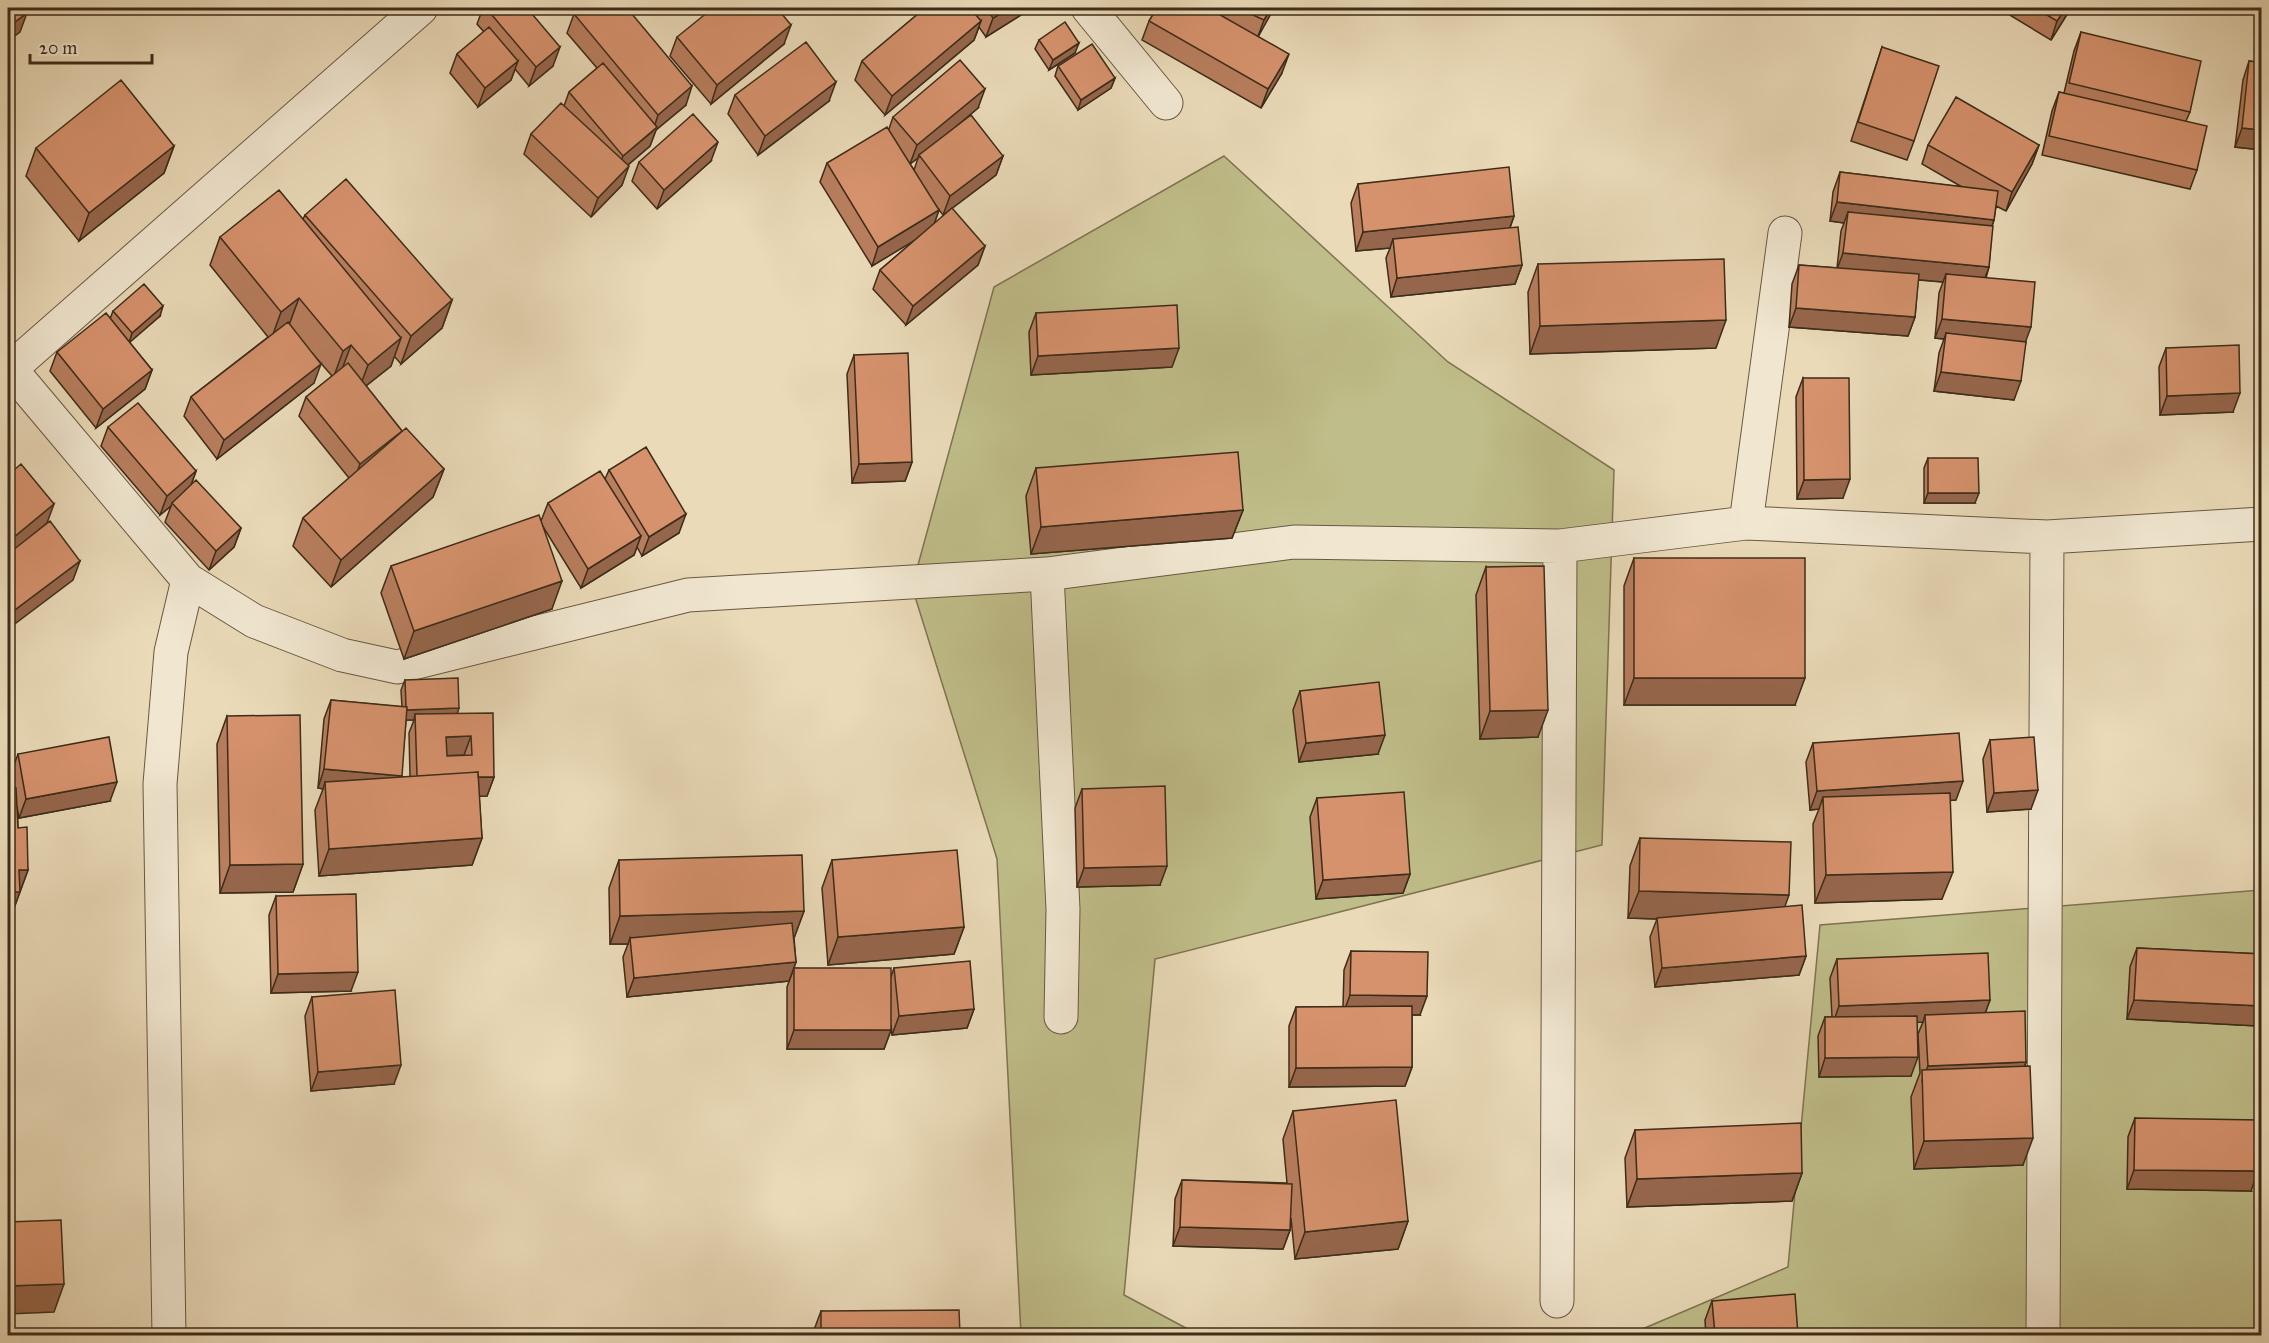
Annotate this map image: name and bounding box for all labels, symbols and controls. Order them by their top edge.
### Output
scale bar [30,27,152,65]
text: 20 m [39,37,77,59]

